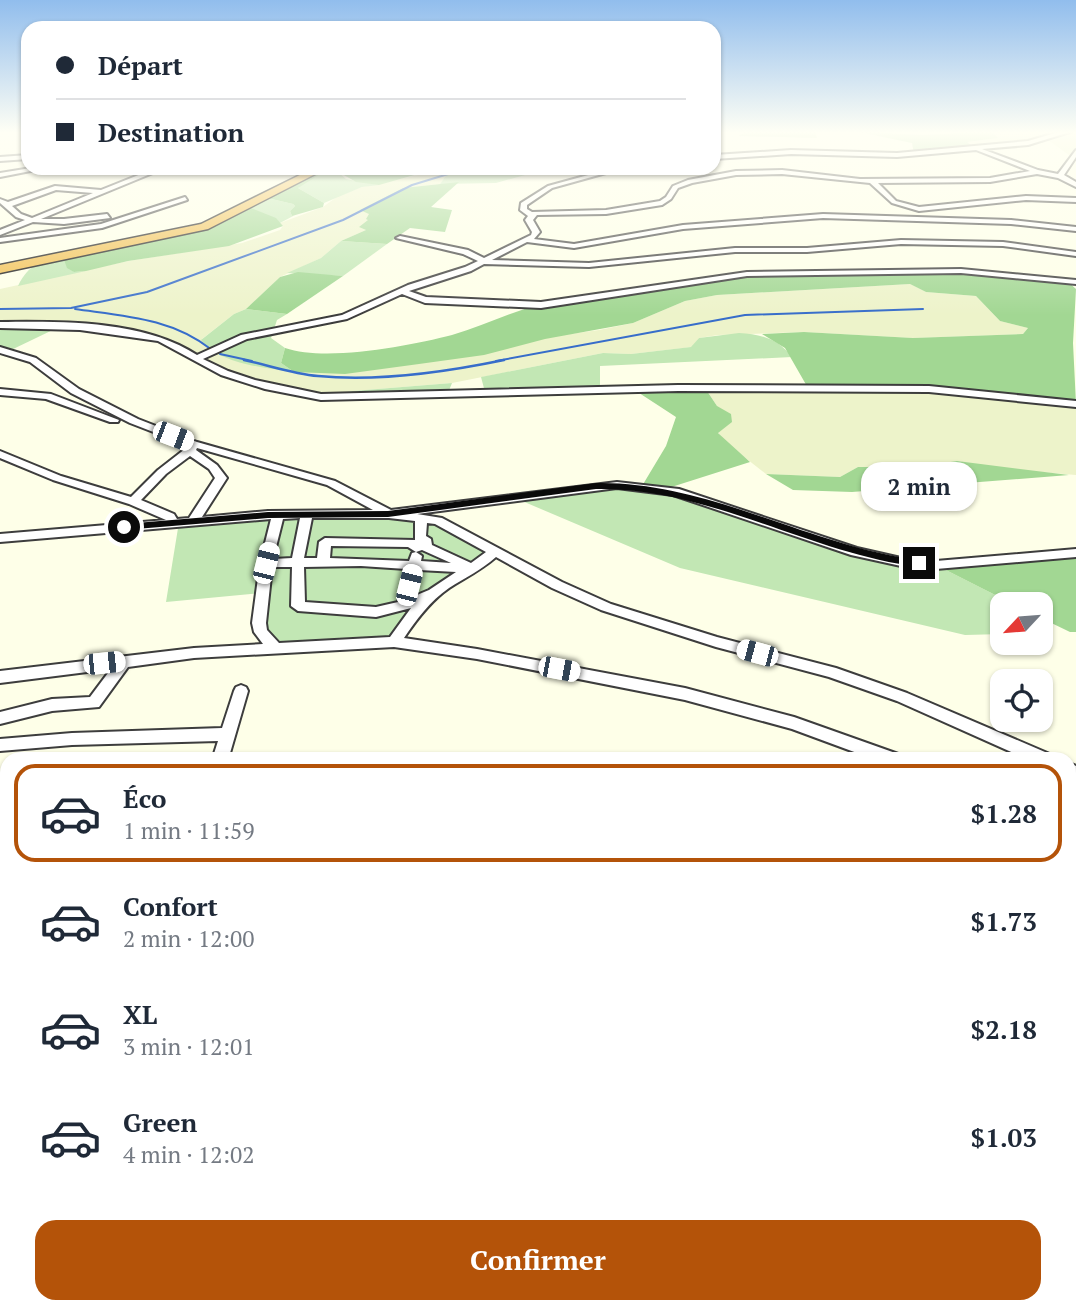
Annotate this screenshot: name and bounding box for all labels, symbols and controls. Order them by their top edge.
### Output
text: Départ [98,48,183,82]
text: Destination [98,115,244,149]
car [150,419,197,453]
callout: 2 min [861,462,977,510]
text: 2 min [888,471,950,502]
route start [108,511,140,543]
car [251,540,282,586]
route end [903,547,935,579]
car [394,562,425,608]
north arrow [990,592,1054,654]
map controls [990,592,1053,732]
car [734,637,781,669]
car [83,650,126,676]
car [537,655,582,683]
button: locate [990,669,1053,732]
text: Éco [123,781,166,815]
icon: car [39,782,102,845]
text: $1.28 [971,796,1037,830]
text: 1 min · 11:59 [123,815,255,846]
text: Confort [123,889,218,923]
icon: car [39,890,102,953]
text: $1.73 [971,904,1037,938]
text: 2 min · 12:00 [123,923,255,954]
text: XL [123,997,157,1031]
icon: car [39,998,102,1061]
text: $2.18 [971,1012,1037,1046]
text: 3 min · 12:01 [123,1031,255,1062]
text: Green [123,1105,197,1139]
icon: car [39,1106,102,1169]
text: $1.03 [971,1120,1037,1154]
text: 4 min · 12:02 [123,1139,255,1170]
button: Confirmer [35,1220,1041,1300]

